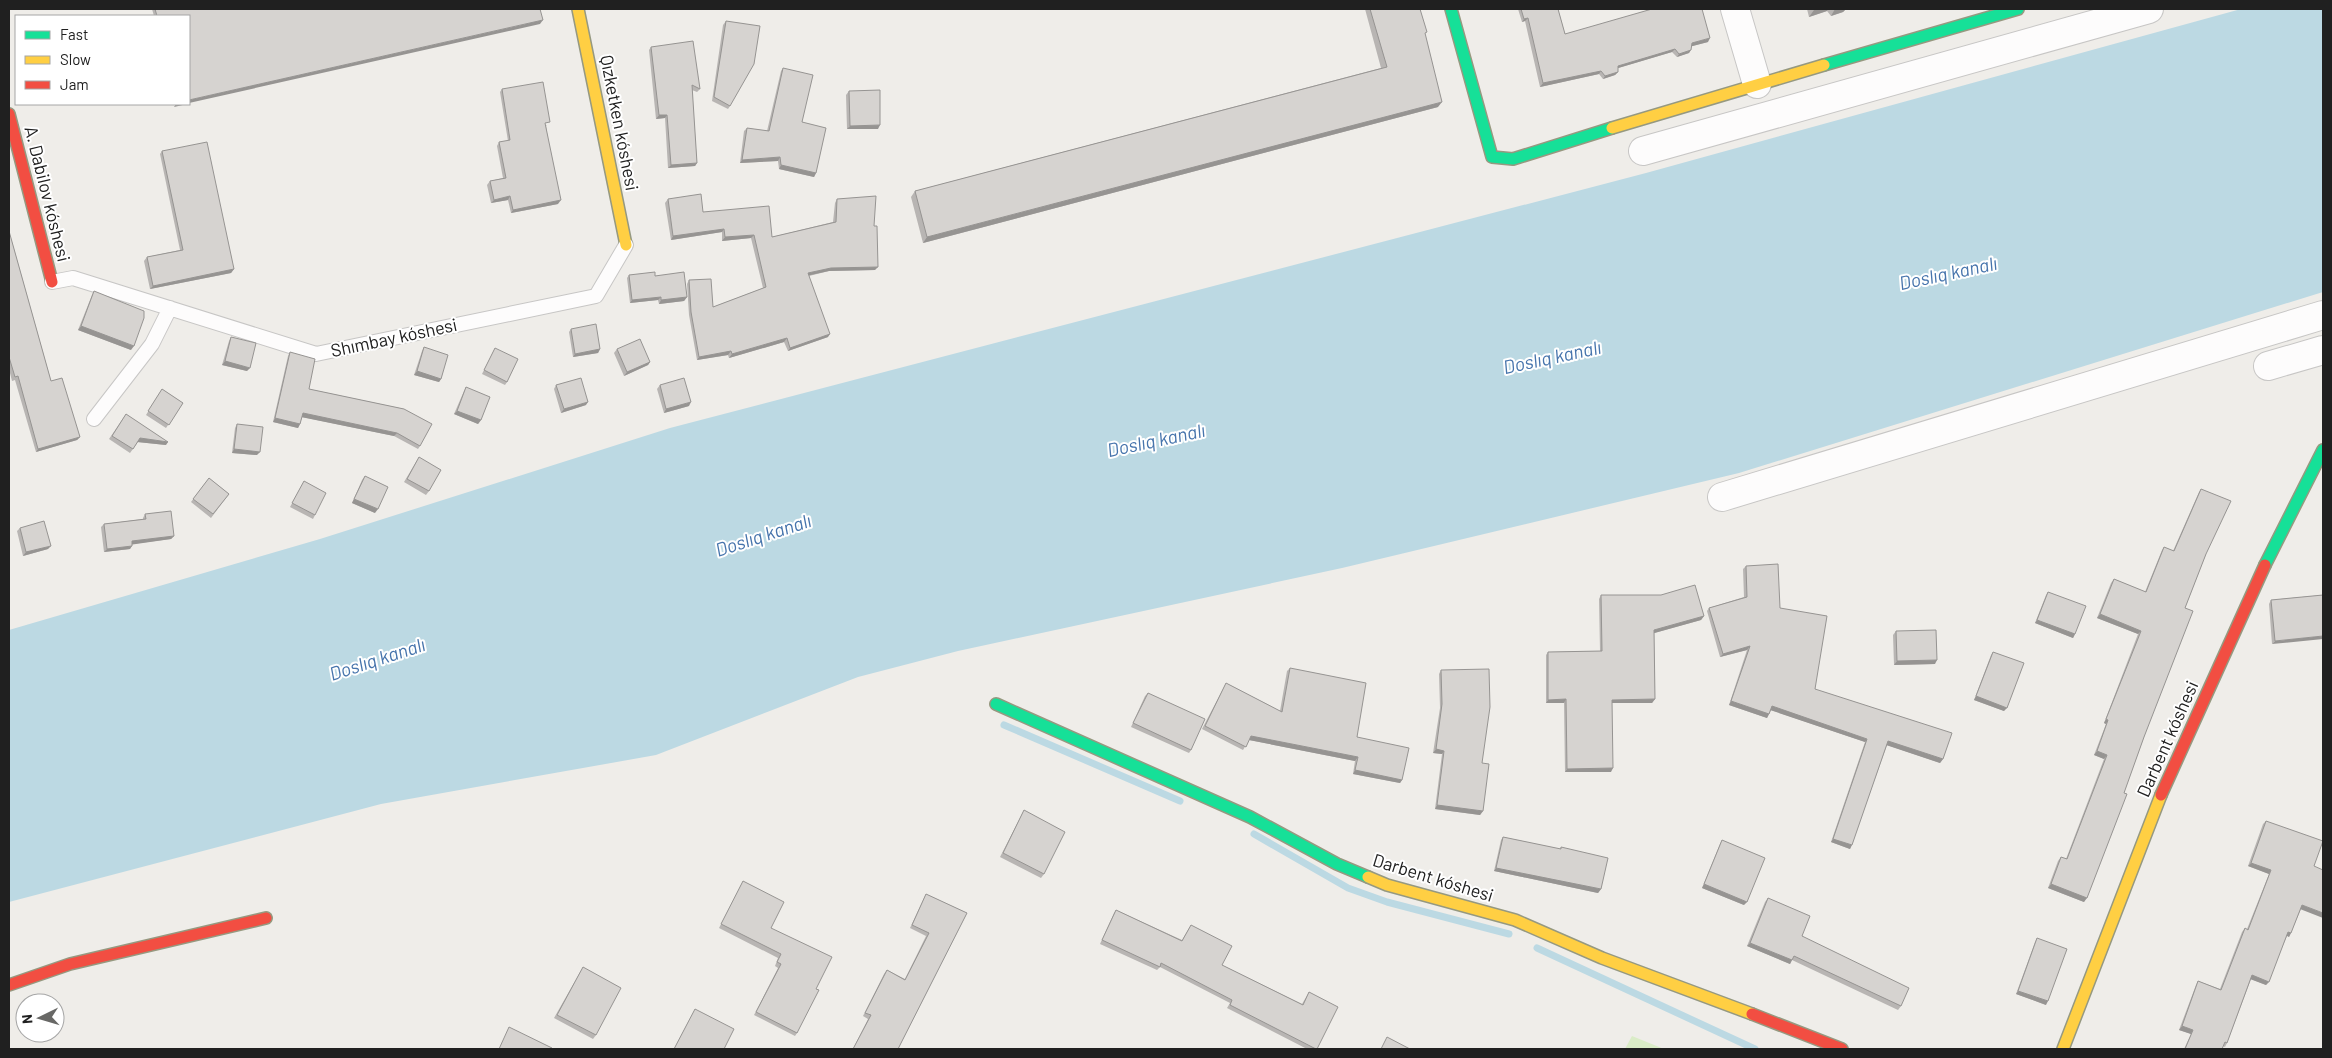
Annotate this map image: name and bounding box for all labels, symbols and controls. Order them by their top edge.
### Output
legend [15,15,190,105]
text: Fast [60,25,88,43]
text: Slow [60,50,91,68]
street label: Qızketken kóshesi [596,53,644,192]
text: Jam [60,75,89,93]
street label: A. Dabilov kóshesi [20,124,75,264]
water label: Doslıq kanalı [1897,251,1999,294]
street label: Shımbay kóshesi [328,313,459,361]
water label: Doslıq kanalı [1501,335,1603,378]
water label: Doslıq kanalı [1105,418,1207,461]
water label: Doslıq kanalı [712,508,814,561]
water label: Doslıq kanalı [326,632,428,685]
street label: Darbent kóshesi [2132,677,2203,800]
street label: Darbent kóshesi [1370,848,1496,906]
north arrow [15,993,65,1043]
text: N [18,1014,35,1025]

